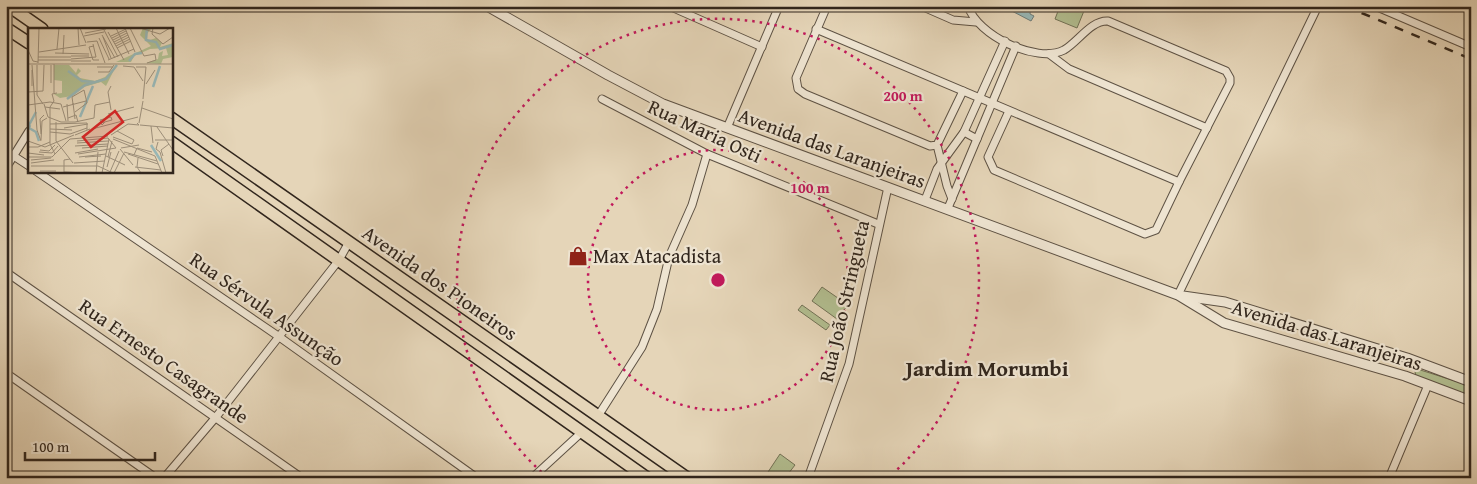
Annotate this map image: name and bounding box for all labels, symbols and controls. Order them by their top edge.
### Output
inset map [28,28,172,172]
text: 200 m [883,85,923,106]
street label: Rua Maria Osti [644,92,767,170]
street label: Avenida das Laranjeiras [734,100,930,195]
text: 100 m [790,177,830,198]
street label: Rua João Stringueta [811,217,876,385]
street label: Avenida dos Pioneiros [357,218,524,347]
place label: Max Atacadista [593,241,722,270]
street label: Rua Sérvula Assunção [184,244,350,373]
shop icon: Max Atacadista [567,245,589,267]
centre of rings [709,271,727,289]
street label: Rua Ernesto Casagrande [74,291,255,430]
street label: Avenida das Laranjeiras [1228,292,1426,377]
district label: Jardim Morumbi [902,352,1069,384]
scale bar [25,429,155,461]
text: 100 m [32,436,70,457]

